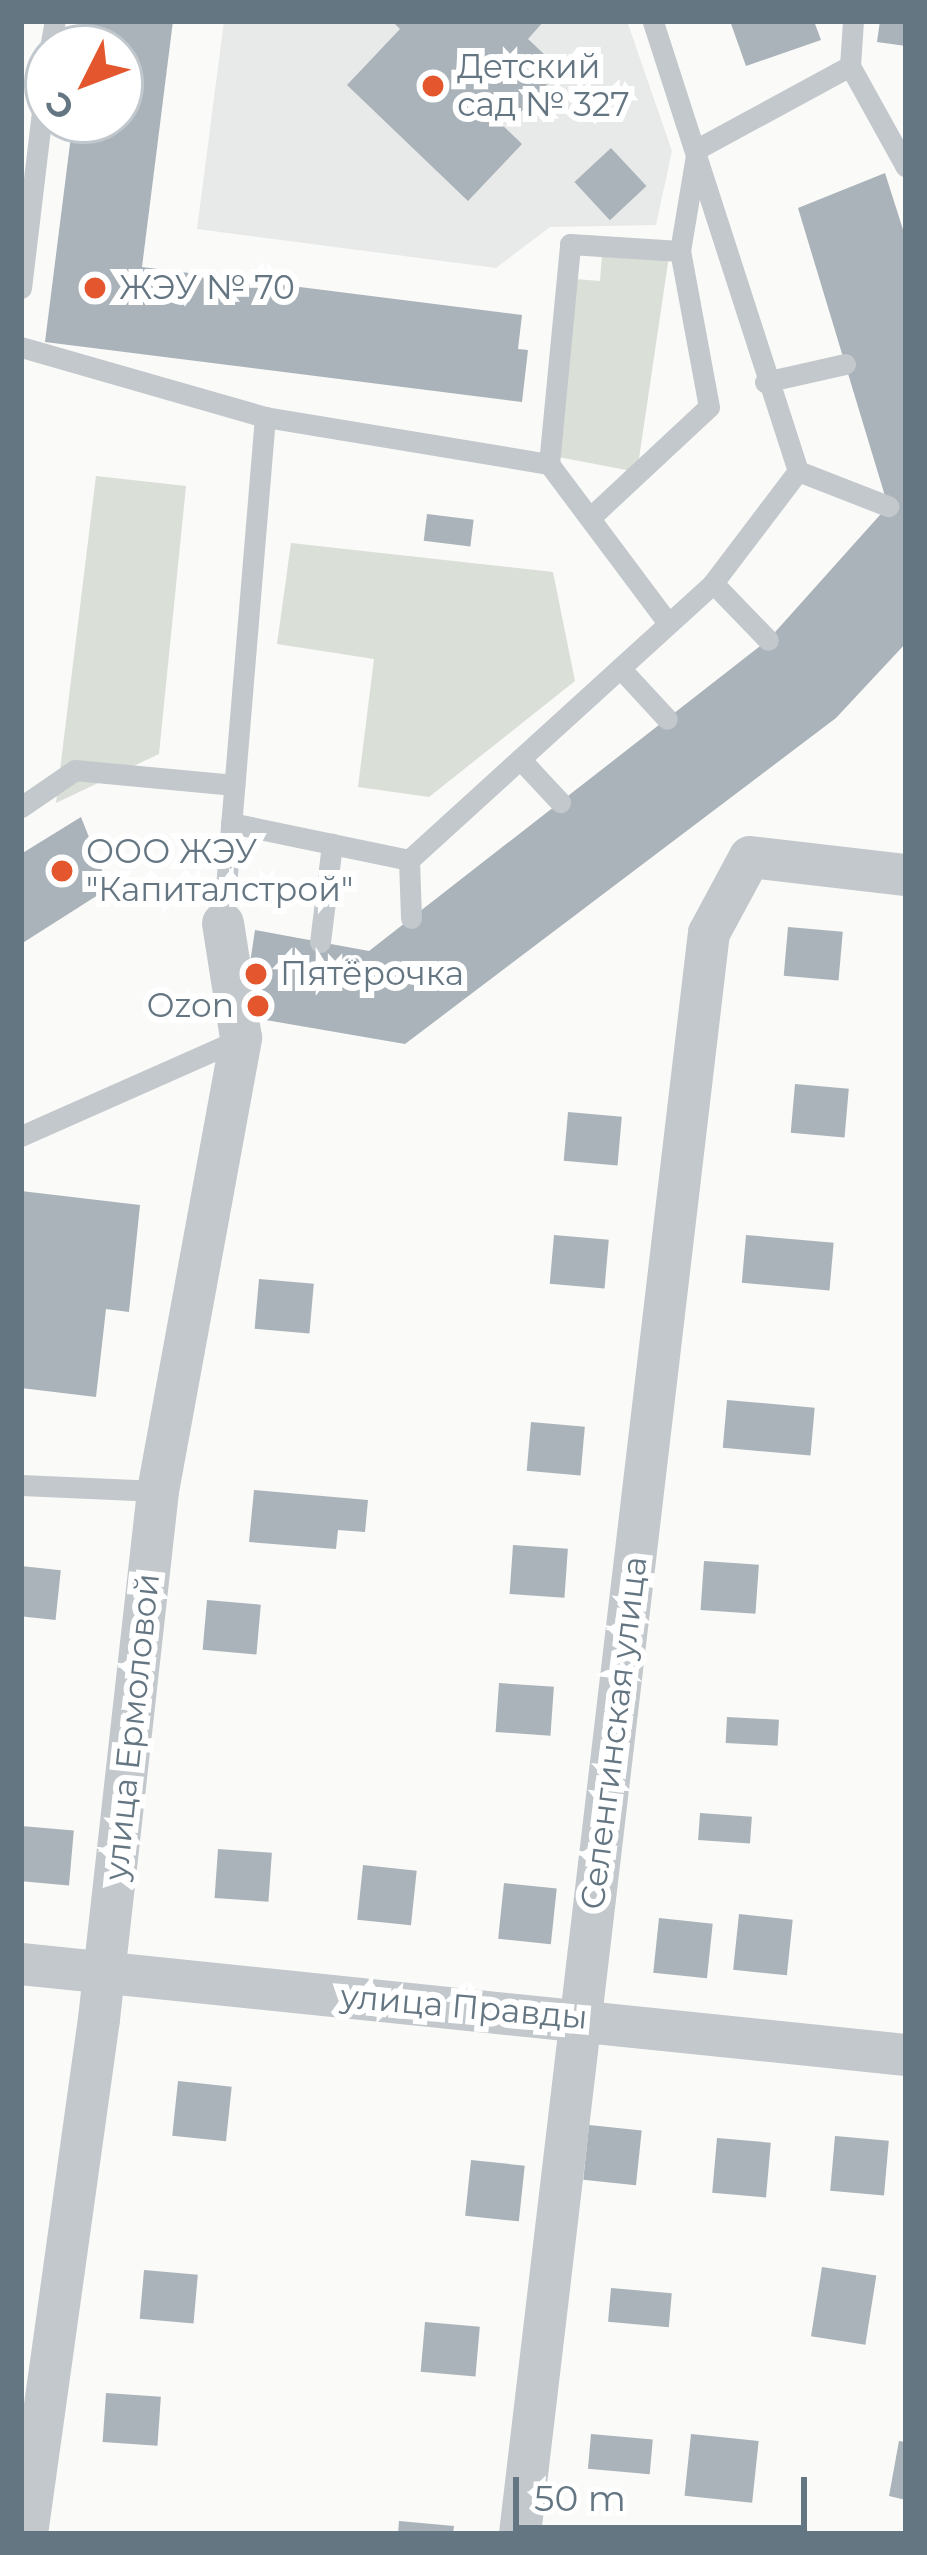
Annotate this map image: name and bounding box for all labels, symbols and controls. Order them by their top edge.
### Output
north arrow [24,24,144,144]
place label: Детский сад № 327 [457,47,630,125]
marker: Детский сад № 327 [420,73,446,99]
text: С [37,84,82,128]
place label: ЖЭУ № 70 [119,268,295,308]
marker: ЖЭУ № 70 [82,275,108,301]
place label: ООО ЖЭУ "Капиталстрой" [86,832,353,910]
marker: ООО ЖЭУ "Капиталстрой" [49,858,75,884]
place label: Пятёрочка [280,954,464,994]
marker: Пятёрочка [243,961,269,987]
place label: Ozon [147,986,234,1026]
marker: Ozon [245,993,271,1019]
street label: Селенгинская улица [573,1554,655,1912]
street label: улица Ермоловой [96,1571,168,1883]
street label: улица Правды [339,1976,589,2038]
scale bar [519,2453,813,2527]
text: 50 m [534,2476,626,2520]

